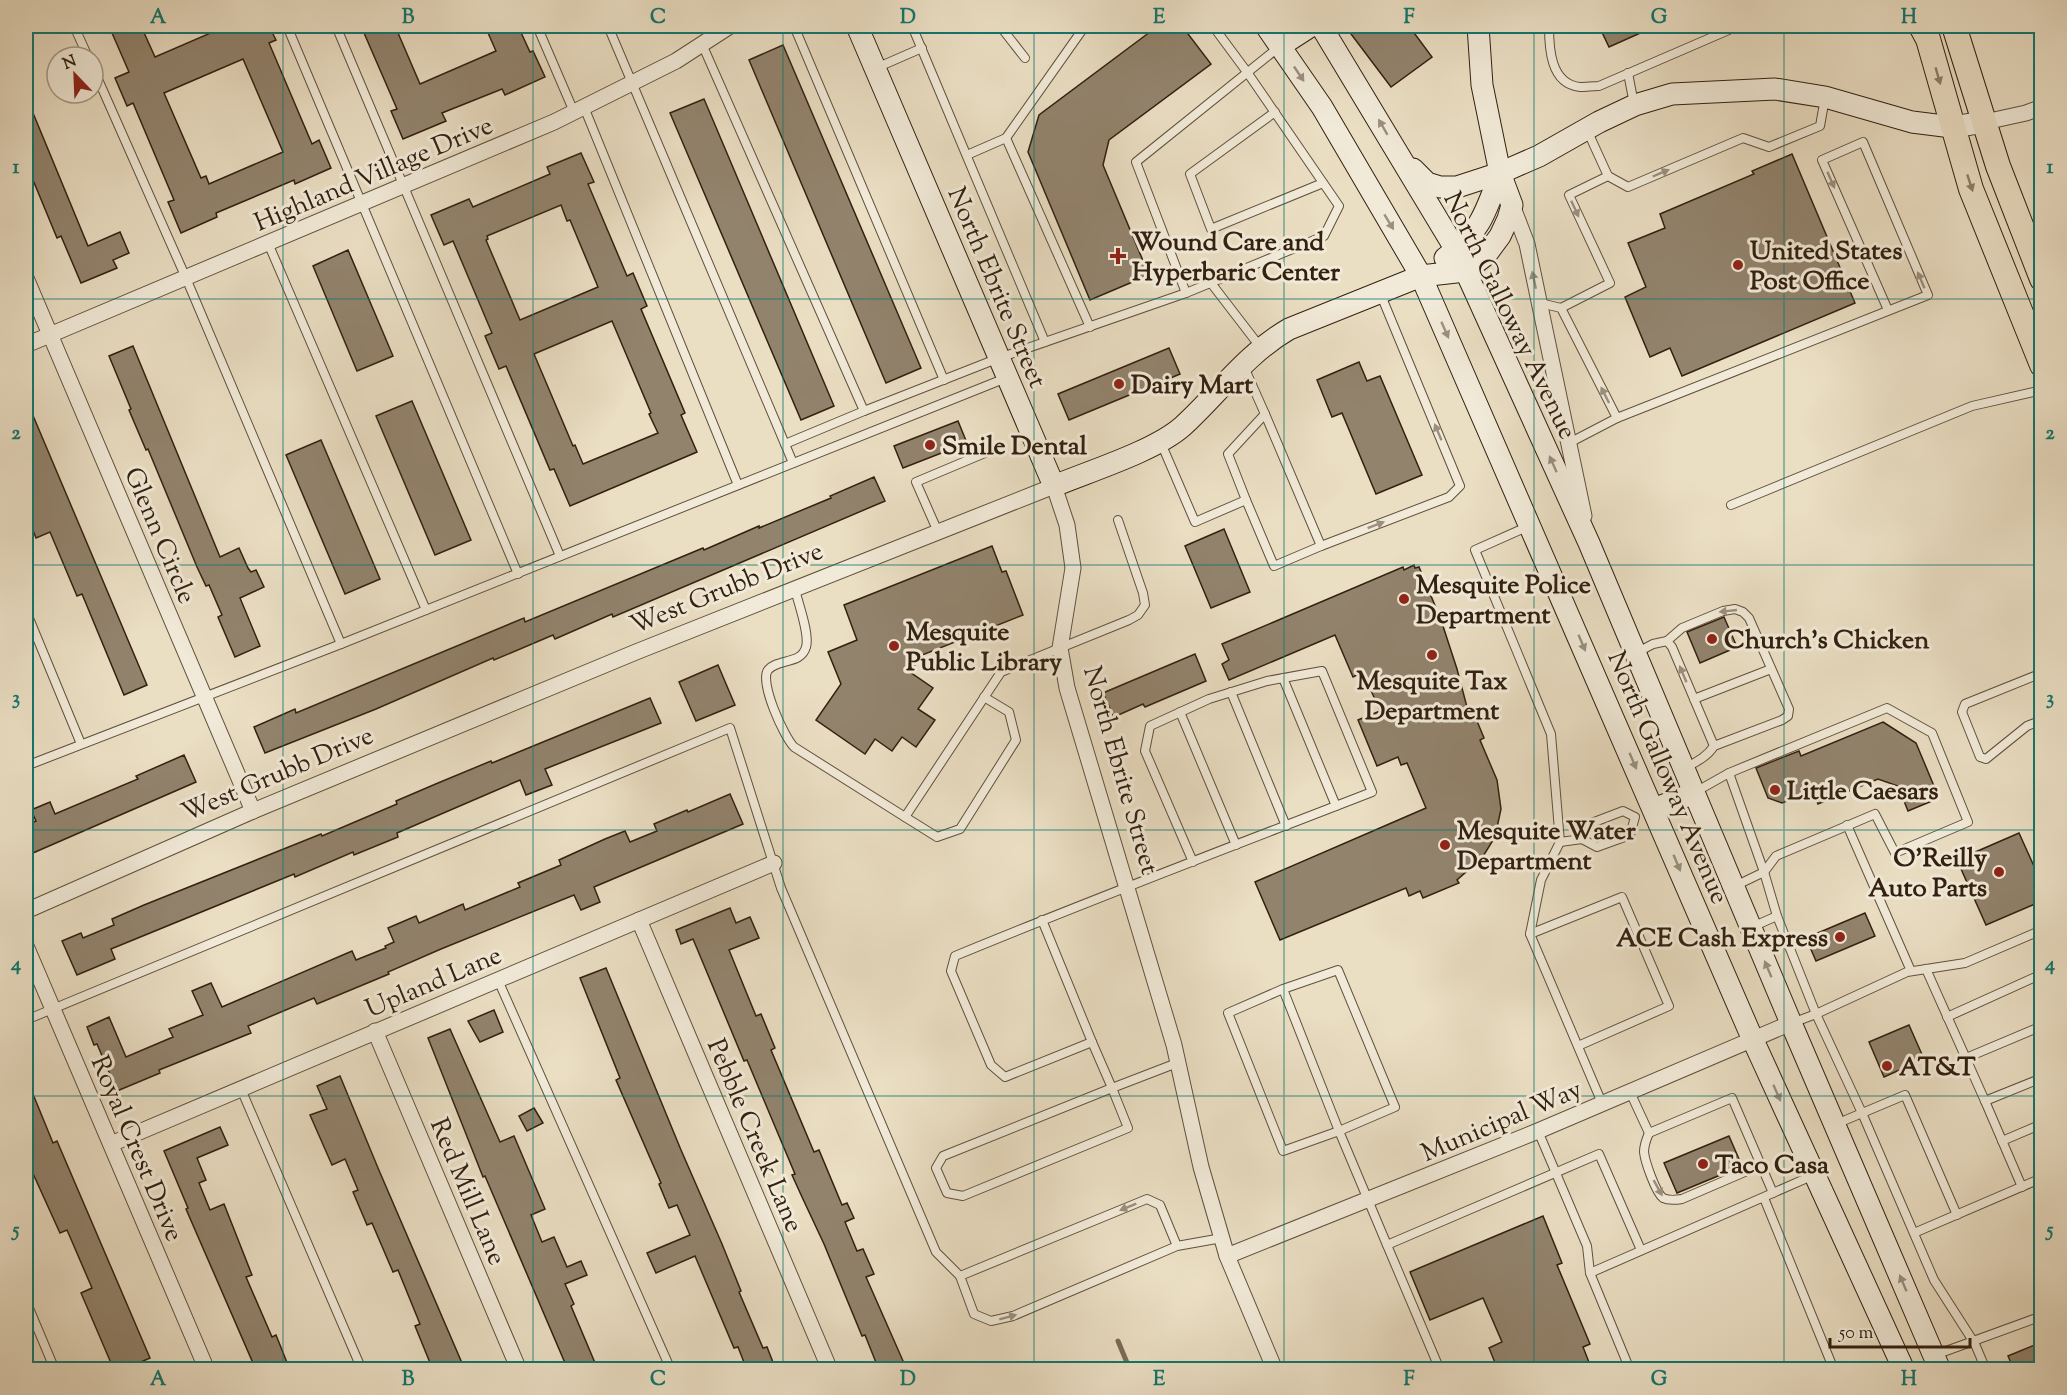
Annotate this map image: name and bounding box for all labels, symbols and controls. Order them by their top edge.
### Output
text: A [150,4,167,33]
text: B [402,4,415,33]
text: C [650,4,666,33]
text: D [900,4,916,33]
text: E [1153,4,1166,33]
text: F [1403,4,1415,33]
text: G [1651,4,1668,33]
text: H [1901,4,1917,33]
north arrow [45,45,105,105]
text: N [60,50,81,77]
one-way arrow [1293,66,1304,82]
one-way arrow [1934,67,1943,85]
street label: Highland Village Drive [249,108,499,242]
one-way arrow [1378,119,1388,136]
text: 1 [13,154,20,183]
text: 1 [2047,154,2054,183]
one-way arrow [1652,168,1670,177]
one-way arrow [1827,172,1836,189]
one-way arrow [1965,174,1975,192]
street label: North Ebrite Street [937,182,1055,394]
street label: North Galloway Avenue [1433,186,1585,446]
one-way arrow [1571,200,1580,217]
one-way arrow [1384,213,1394,230]
place label: Wound Care and Hyperbaric Center [1132,225,1340,292]
place label: United States Post Office [1750,234,1902,301]
marker: Wound Care and Hyperbaric Center [1109,247,1127,265]
marker: United States Post Office [1731,258,1745,272]
one-way arrow [1529,271,1539,289]
one-way arrow [1916,271,1926,289]
one-way arrow [1440,321,1450,339]
place label: Dairy Mart [1131,368,1253,405]
marker: Dairy Mart [1112,377,1126,391]
one-way arrow [1601,387,1610,404]
text: 2 [11,420,21,449]
text: 2 [2045,420,2055,449]
one-way arrow [1433,422,1443,440]
place label: Smile Dental [942,429,1088,466]
marker: Smile Dental [923,438,937,452]
one-way arrow [1549,456,1558,473]
street label: Glenn Circle [113,462,204,610]
one-way arrow [1367,520,1385,529]
street label: West Grubb Drive [625,534,829,645]
place label: Mesquite Police Department [1416,568,1591,635]
marker: Mesquite Police Department [1397,592,1411,606]
one-way arrow [1719,607,1738,616]
place label: Mesquite Public Library [906,615,1062,682]
place label: Church's Chicken [1724,623,1930,660]
marker: Church's Chicken [1705,632,1719,646]
one-way arrow [1578,634,1587,652]
marker: Mesquite Public Library [887,639,901,653]
street label: North Galloway Avenue [1597,646,1737,910]
marker: Mesquite Tax Department [1425,648,1439,662]
street label: North Ebrite Street [1072,662,1167,879]
place label: Mesquite Tax Department [1356,664,1508,731]
one-way arrow [1679,665,1688,682]
text: 3 [12,685,20,714]
text: 3 [2046,685,2054,714]
street label: West Grubb Drive [176,718,380,832]
one-way arrow [1628,753,1638,771]
place label: Little Caesars [1787,774,1939,811]
marker: Little Caesars [1768,783,1782,797]
place label: Mesquite Water Department [1457,814,1636,881]
marker: Mesquite Water Department [1438,838,1452,852]
place label: O'Reilly Auto Parts [1868,841,1987,908]
one-way arrow [1673,854,1682,872]
marker: O'Reilly Auto Parts [1992,865,2006,879]
place label: ACE Cash Express [1616,921,1828,958]
marker: ACE Cash Express [1833,930,1847,944]
street label: Upland Lane [360,938,508,1029]
text: 4 [10,951,21,980]
text: 4 [2044,951,2055,980]
one-way arrow [1763,960,1773,978]
street label: Pebble Creek Lane [696,1033,811,1239]
street label: Royal Crest Drive [80,1050,192,1248]
place label: AT&T [1899,1050,1976,1087]
marker: AT&T [1880,1059,1894,1073]
street label: Municipal Way [1416,1072,1588,1173]
one-way arrow [1773,1084,1782,1101]
street label: Red Mill Lane [419,1113,514,1271]
place label: Taco Casa [1715,1148,1829,1185]
marker: Taco Casa [1696,1157,1710,1171]
one-way arrow [1653,1180,1663,1197]
one-way arrow [1119,1203,1137,1212]
text: 5 [11,1217,20,1246]
text: 5 [2045,1217,2054,1246]
one-way arrow [1898,1274,1907,1291]
scale bar [1830,1311,1970,1349]
one-way arrow [999,1312,1017,1321]
text: 50 m [1838,1321,1874,1347]
text: A [150,1366,167,1395]
text: B [402,1366,415,1395]
text: C [650,1366,666,1395]
text: D [900,1366,916,1395]
text: E [1153,1366,1166,1395]
text: F [1403,1366,1415,1395]
text: G [1651,1366,1668,1395]
text: H [1901,1366,1917,1395]

